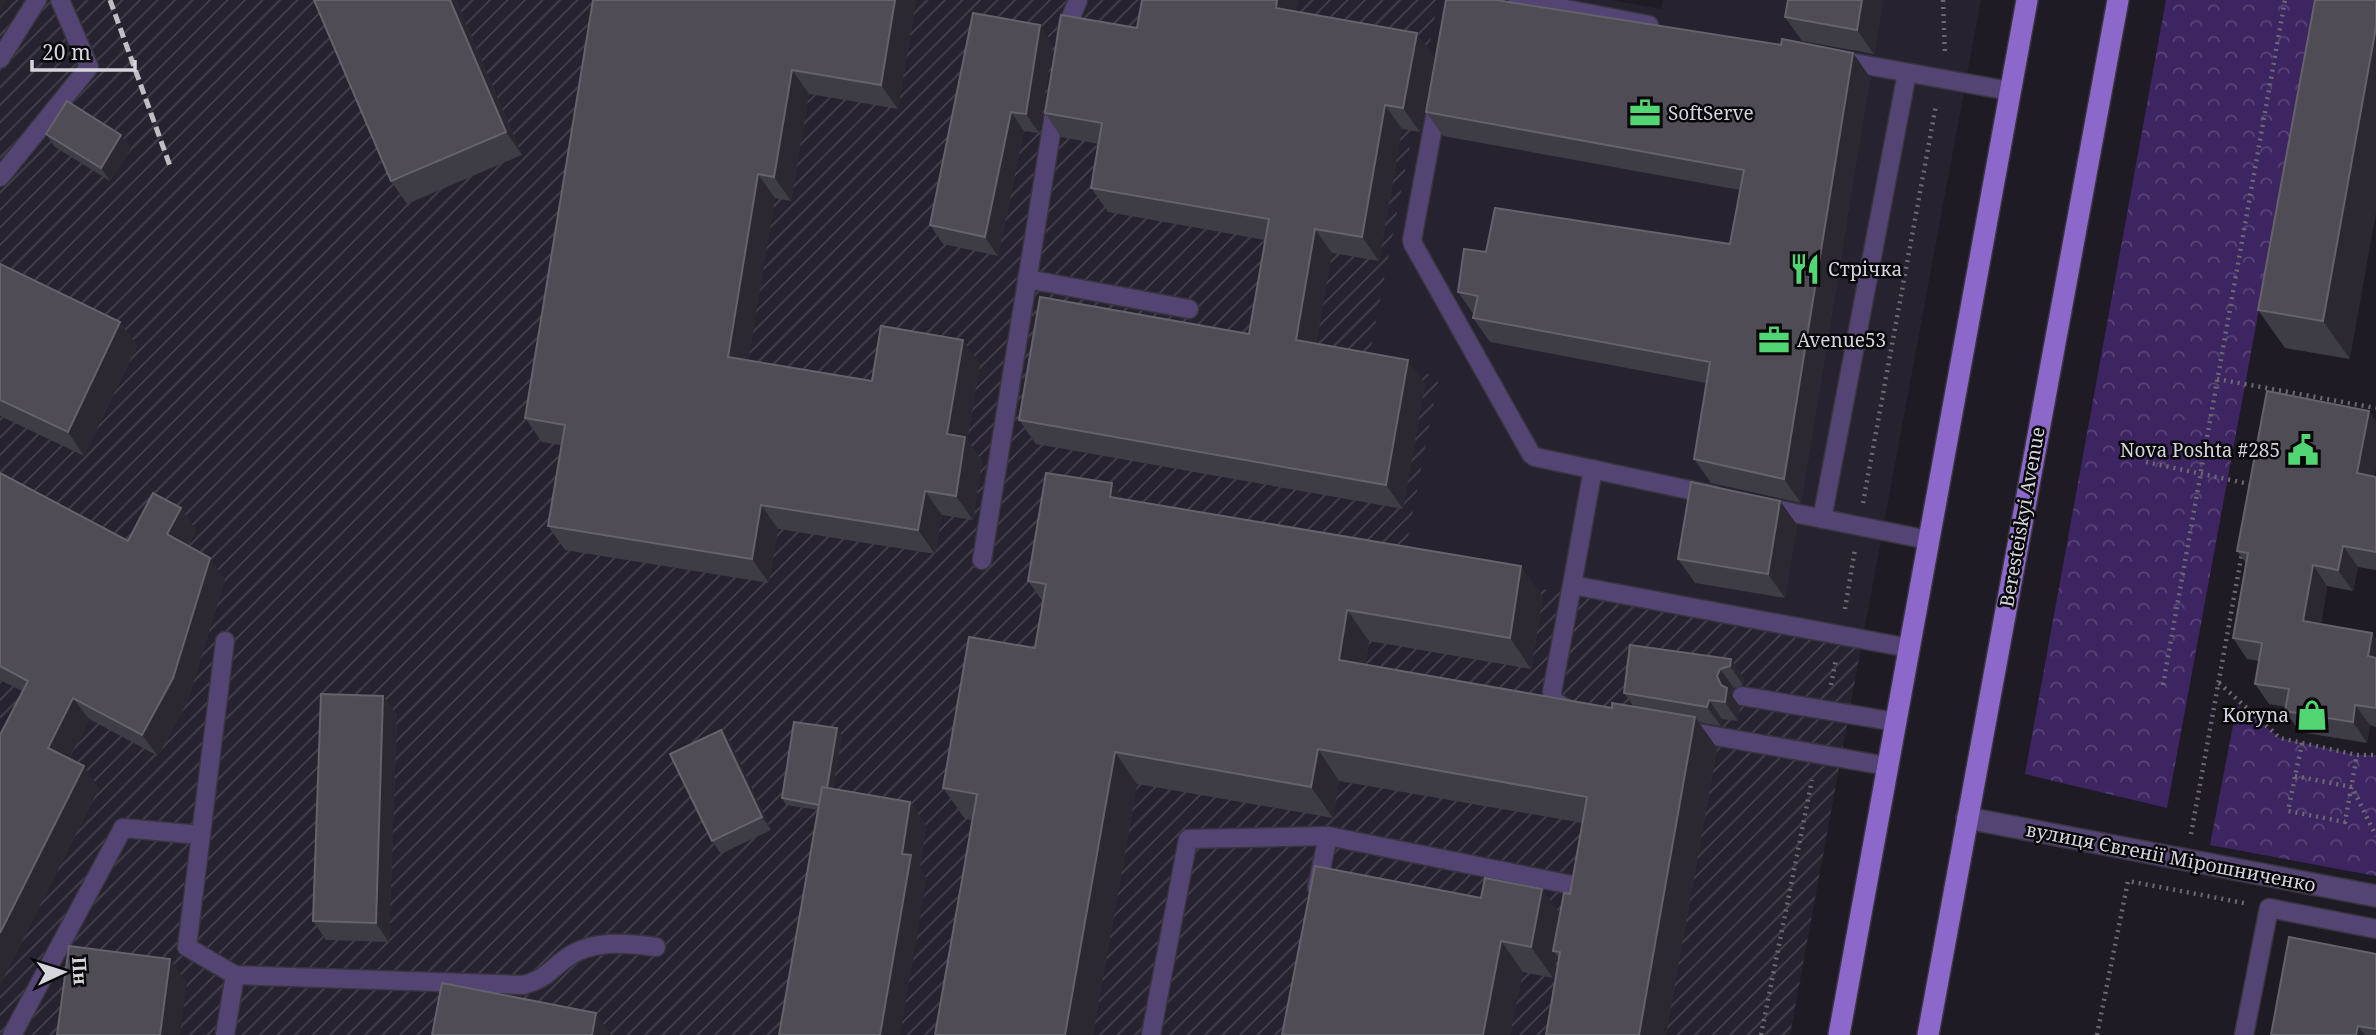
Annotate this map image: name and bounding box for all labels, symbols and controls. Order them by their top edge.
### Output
scale bar [32,28,135,72]
text: 20 m [42,38,91,66]
office icon: SoftServe [1628,96,1662,130]
place label: SoftServe [1668,100,1754,126]
restaurant icon: Стрічка [1788,252,1822,286]
place label: Стрічка [1828,256,1902,282]
office icon: Avenue53 [1757,323,1791,357]
place label: Avenue53 [1797,327,1886,353]
street label: Beresteiskyi Avenue [1993,425,2051,609]
public building icon: Nova Poshta #285 [2286,433,2320,467]
place label: Nova Poshta #285 [2120,437,2280,463]
shop icon: Koryna [2295,698,2329,732]
place label: Koryna [2222,702,2289,728]
street label: вулиця Євгенії Мірошниченко [2024,816,2318,898]
north arrow [28,937,98,1007]
text: Пн [66,956,94,986]

